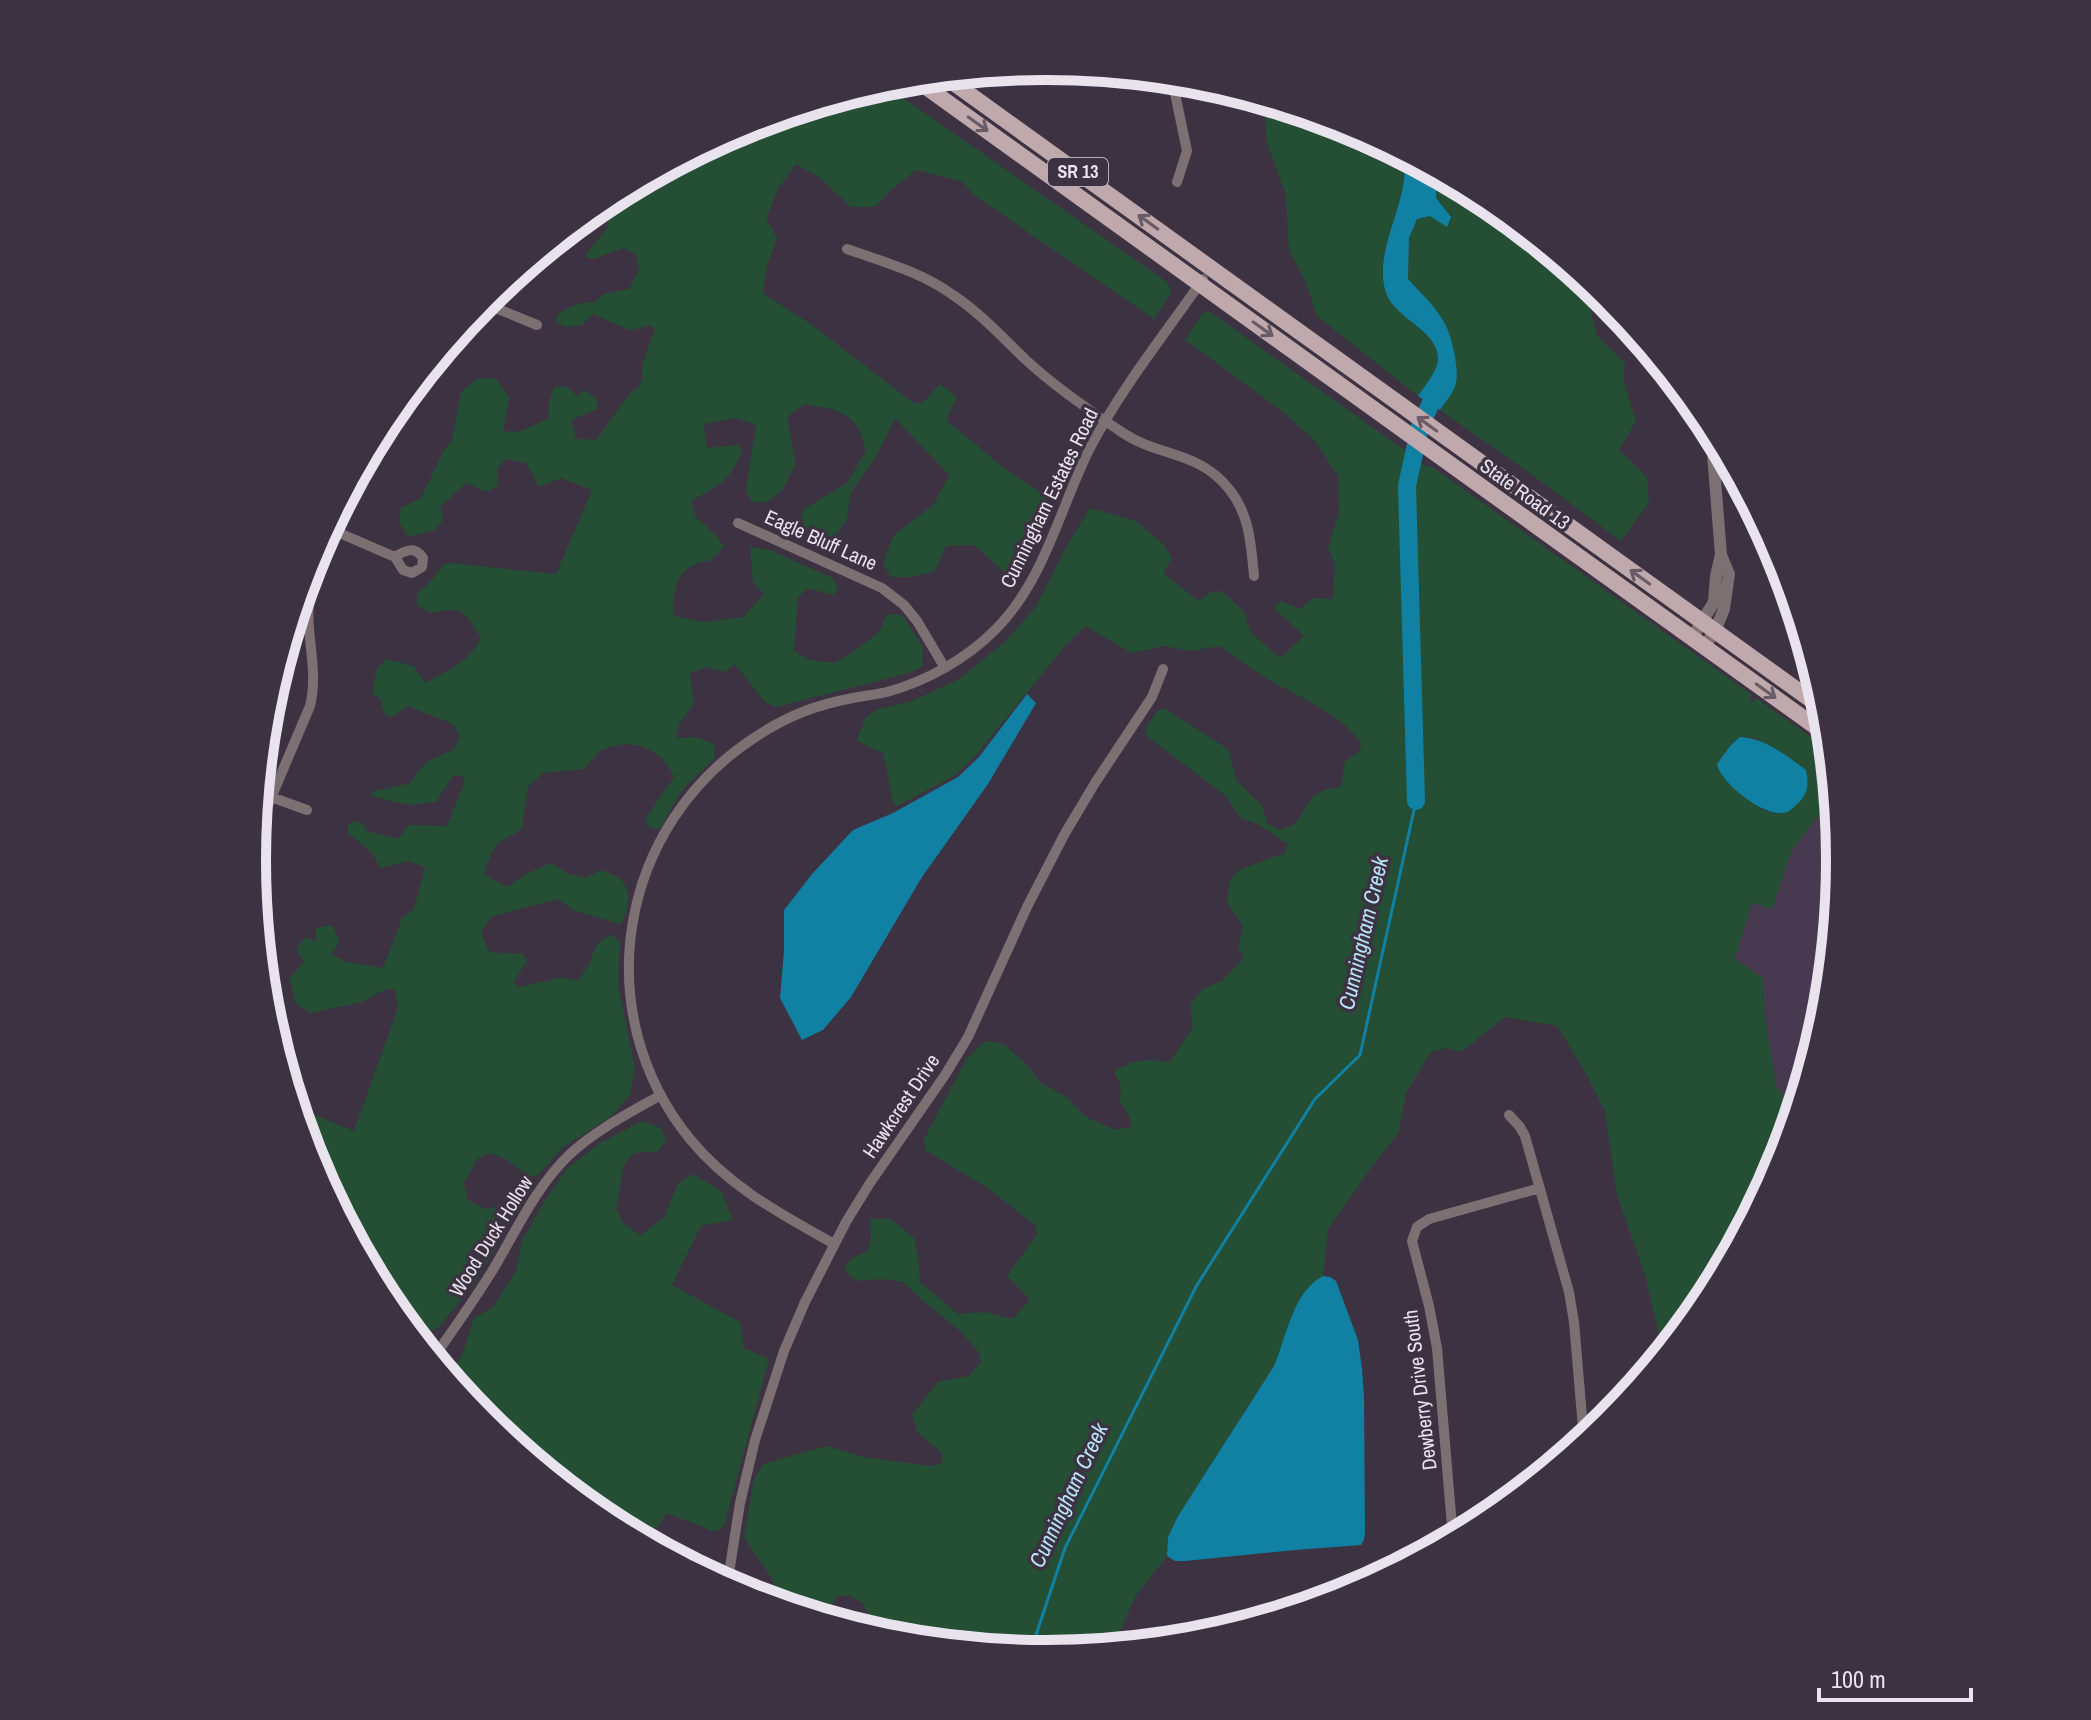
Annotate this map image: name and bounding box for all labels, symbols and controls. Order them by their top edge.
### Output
one-way arrow [967,115,988,132]
road number: SR 13 [1048,158,1108,186]
one-way arrow [1137,214,1159,230]
one-way arrow [1252,321,1274,337]
street label: Cunningham Estates Road [993,403,1104,592]
one-way arrow [1417,416,1438,433]
street label: State Road 13 [1475,452,1576,535]
street label: Eagle Bluff Lane [761,503,882,576]
one-way arrow [1629,569,1651,585]
one-way arrow [1754,682,1776,699]
water label: Cunningham Creek [1331,852,1395,1013]
street label: Hawkcrest Drive [856,1048,945,1163]
street label: Wood Duck Hollow [442,1170,539,1302]
street label: Dewberry Drive South [1396,1308,1443,1472]
water label: Cunningham Creek [1021,1417,1115,1572]
scale bar [1819,1652,1971,1702]
text: 100 m [1831,1663,1886,1695]

